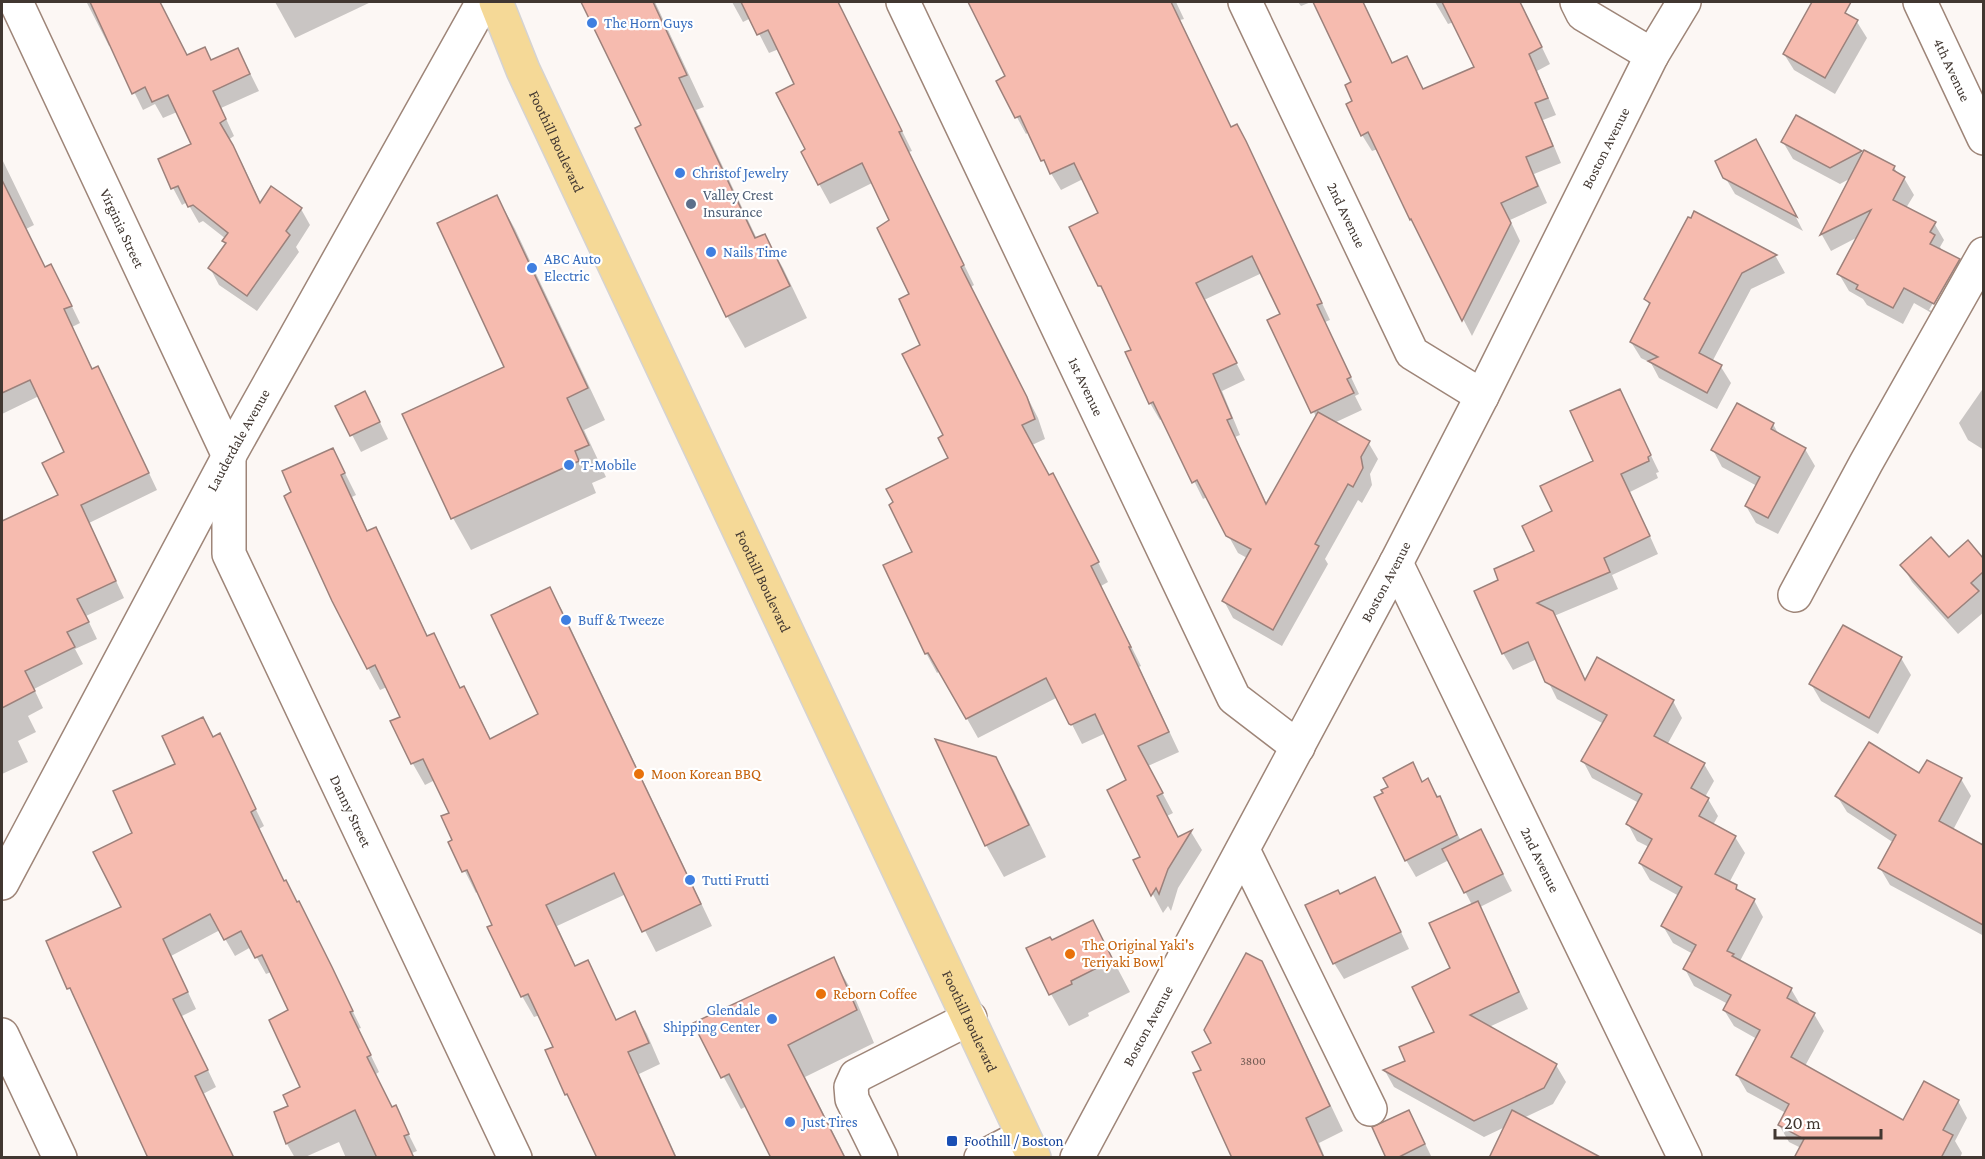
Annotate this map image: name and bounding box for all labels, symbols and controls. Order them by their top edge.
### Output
place label: The Horn Guys [604,15,693,32]
marker: The Horn Guys [585,16,599,30]
street label: 4th Avenue [1930,36,1974,104]
street label: Foothill Boulevard [526,88,587,195]
street label: Boston Avenue [1579,104,1633,191]
place label: Christof Jewelry [692,165,788,182]
marker: Christof Jewelry [673,166,687,180]
street label: 2nd Avenue [1324,180,1369,251]
street label: Virginia Street [97,186,148,271]
place label: Valley Crest Insurance [703,187,774,220]
marker: Valley Crest Insurance [684,197,698,211]
place label: Nails Time [723,244,787,260]
marker: Nails Time [704,245,718,259]
place label: ABC Auto Electric [544,251,601,284]
marker: ABC Auto Electric [525,261,539,275]
street label: 1st Avenue [1065,355,1107,419]
street label: Lauderdale Avenue [204,386,273,494]
place label: T-Mobile [581,457,637,473]
marker: T-Mobile [562,458,576,472]
street label: Foothill Boulevard [732,528,794,635]
street label: Boston Avenue [1358,538,1414,625]
place label: Buff & Tweeze [578,612,665,628]
marker: Buff & Tweeze [559,613,573,627]
place label: Moon Korean BBQ [651,766,762,782]
marker: Moon Korean BBQ [632,767,646,781]
street label: Danny Street [327,772,375,851]
street label: 2nd Avenue [1518,825,1563,895]
place label: Tutti Frutti [702,872,769,888]
marker: Tutti Frutti [683,873,697,887]
place label: The Original Yaki's Teriyaki Bowl [1082,937,1194,971]
marker: The Original Yaki's Teriyaki Bowl [1063,947,1077,961]
street label: Foothill Boulevard [939,968,1000,1075]
street label: Boston Avenue [1120,982,1176,1069]
place label: Reborn Coffee [833,986,918,1002]
marker: Reborn Coffee [814,987,828,1001]
place label: Glendale Shipping Center [663,1002,761,1036]
marker: Glendale Shipping Center [765,1012,779,1026]
house number: 3800 [1240,1054,1266,1068]
scale bar [1775,1102,1882,1140]
text: 20 m [1784,1113,1821,1133]
place label: Just Tires [800,1114,858,1131]
marker: Just Tires [783,1115,797,1129]
place label: Foothill / Boston [964,1133,1064,1149]
marker: Foothill / Boston [945,1134,959,1148]

